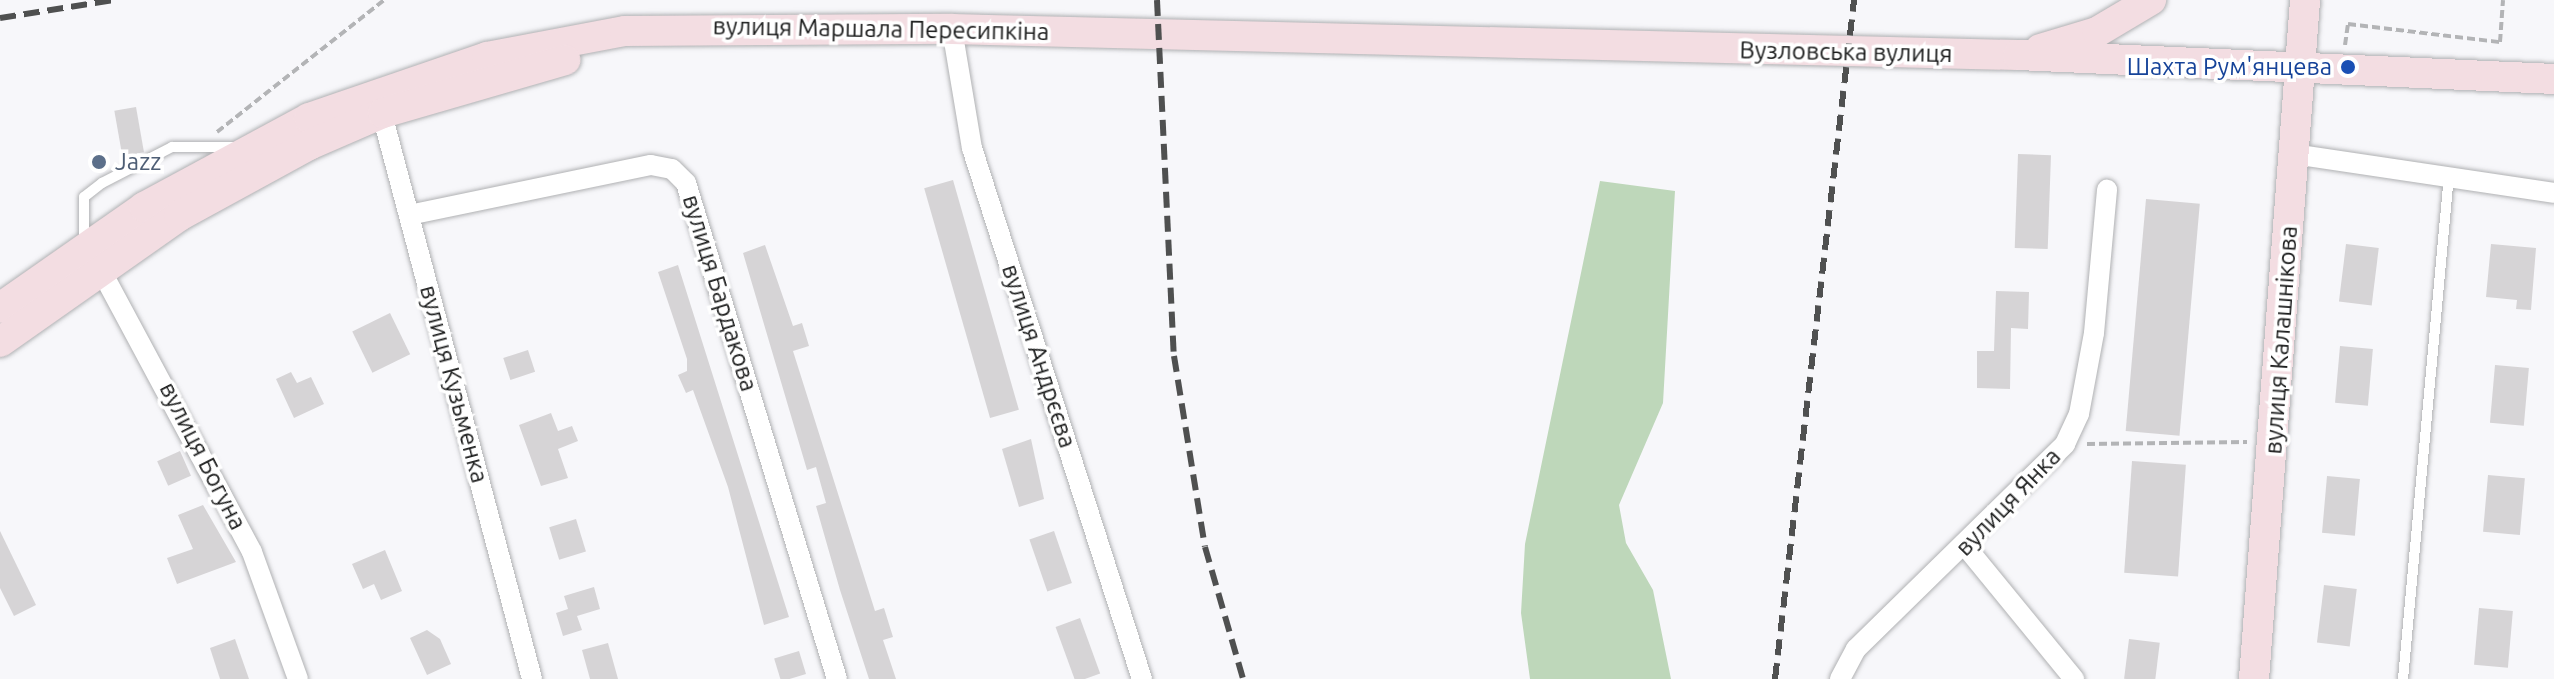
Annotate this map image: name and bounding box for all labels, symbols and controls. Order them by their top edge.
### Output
street label: вулиця Маршала Пересипкіна [712,12,1050,46]
street label: Вузловська вулиця [1739,36,1953,68]
place label: Шахта Рум'янцева [2127,53,2332,81]
marker: Шахта Рум'янцева [2339,58,2357,76]
place label: Jazz [115,148,161,176]
marker: Jazz [90,153,108,171]
street label: вулиця Бардакова [676,191,764,395]
street label: вулиця Калашнікова [2259,225,2303,455]
street label: вулиця Андрєєва [996,261,1082,451]
street label: вулиця Кузьменка [414,282,494,486]
street label: вулиця Богуна [153,377,253,535]
street label: вулиця Янка [1949,442,2067,562]

